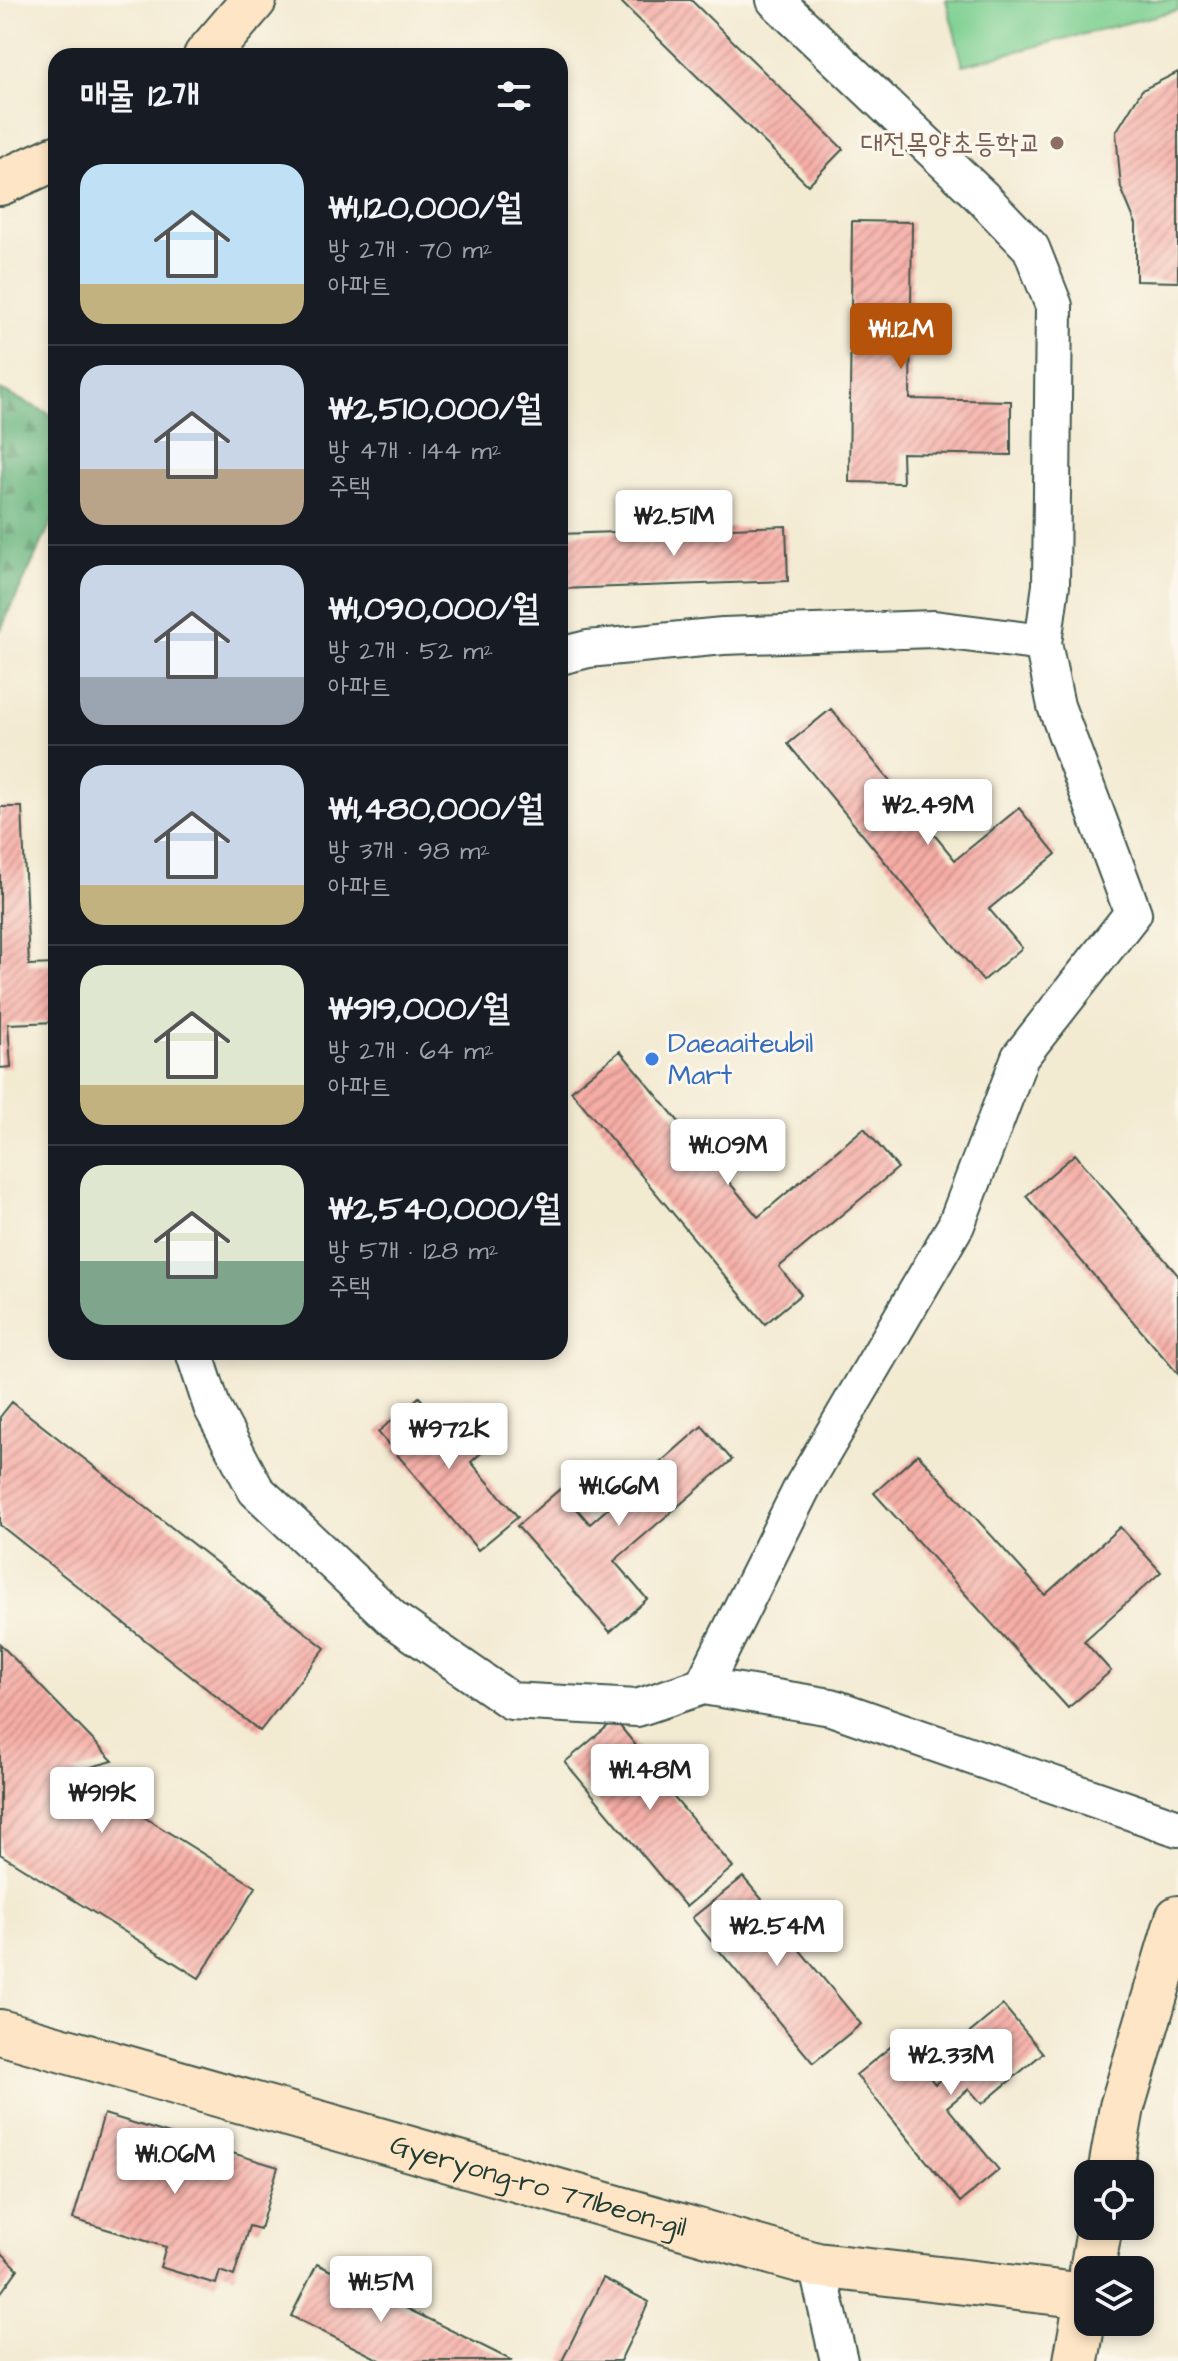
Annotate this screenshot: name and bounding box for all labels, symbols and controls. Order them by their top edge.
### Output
text: 매물 12개 [80,72,200,120]
icon: filters [492,74,536,118]
place label: 대전목양초등학교 [861,124,1041,163]
marker: 대전목양초등학교 [1048,134,1066,152]
text: ₩1,120,000/월 [328,184,522,232]
icon: home [144,196,240,292]
text: 방 2개 · 70 m² [328,232,492,268]
text: 아파트 [328,268,391,304]
pin: ₩1.12M [836,303,966,371]
text: ₩1.12M [868,311,934,347]
text: ₩2,510,000/월 [328,385,542,433]
icon: home [144,397,240,493]
text: 방 4개 · 144 m² [328,433,502,469]
text: 주택 [328,469,370,505]
pin: ₩2.51M [609,490,739,558]
text: ₩2.51M [633,498,715,534]
text: ₩1,090,000/월 [328,585,539,633]
icon: home [144,597,240,693]
text: 방 2개 · 52 m² [328,633,493,669]
text: 아파트 [328,669,391,705]
pin: ₩2.49M [863,779,993,847]
text: ₩1,480,000/월 [328,785,544,833]
text: ₩2.49M [882,787,974,823]
icon: home [144,797,240,893]
text: 방 3개 · 98 m² [328,833,490,869]
text: 아파트 [328,869,391,905]
text: ₩919,000/월 [328,985,510,1033]
icon: home [144,997,240,1093]
place label: Daeaaiteubil Mart [668,1024,813,1095]
text: 방 2개 · 64 m² [328,1033,494,1069]
marker: Daeaaiteubil Mart [643,1050,661,1068]
text: 아파트 [328,1069,391,1105]
pin: ₩1.09M [663,1119,793,1187]
text: ₩1.09M [688,1127,768,1163]
text: ₩2,540,000/월 [328,1185,561,1233]
icon: home [144,1197,240,1293]
text: 방 5개 · 128 m² [328,1233,499,1269]
text: 주택 [328,1269,370,1305]
pin: ₩972K [393,1403,505,1471]
text: ₩972K [409,1411,489,1447]
pin: ₩1.66M [554,1460,684,1528]
text: ₩1.66M [579,1468,659,1504]
pin: ₩1.48M [585,1744,715,1812]
text: ₩1.48M [609,1752,691,1788]
pin: ₩919K [46,1767,158,1835]
text: ₩919K [68,1775,136,1811]
pin: ₩2.54M [712,1900,842,1968]
text: ₩2.54M [729,1908,825,1944]
pin: ₩2.33M [886,2029,1016,2097]
text: ₩2.33M [908,2037,994,2073]
street label: Gyeryong-ro 771beon-gil [386,2125,691,2246]
pin: ₩1.06M [110,2128,240,2196]
text: ₩1.06M [135,2136,215,2172]
map controls [1074,2160,1154,2336]
button: locate [1074,2160,1154,2240]
pin: ₩1.5M [325,2256,437,2324]
button: layers [1074,2256,1154,2336]
text: ₩1.5M [348,2264,414,2300]

